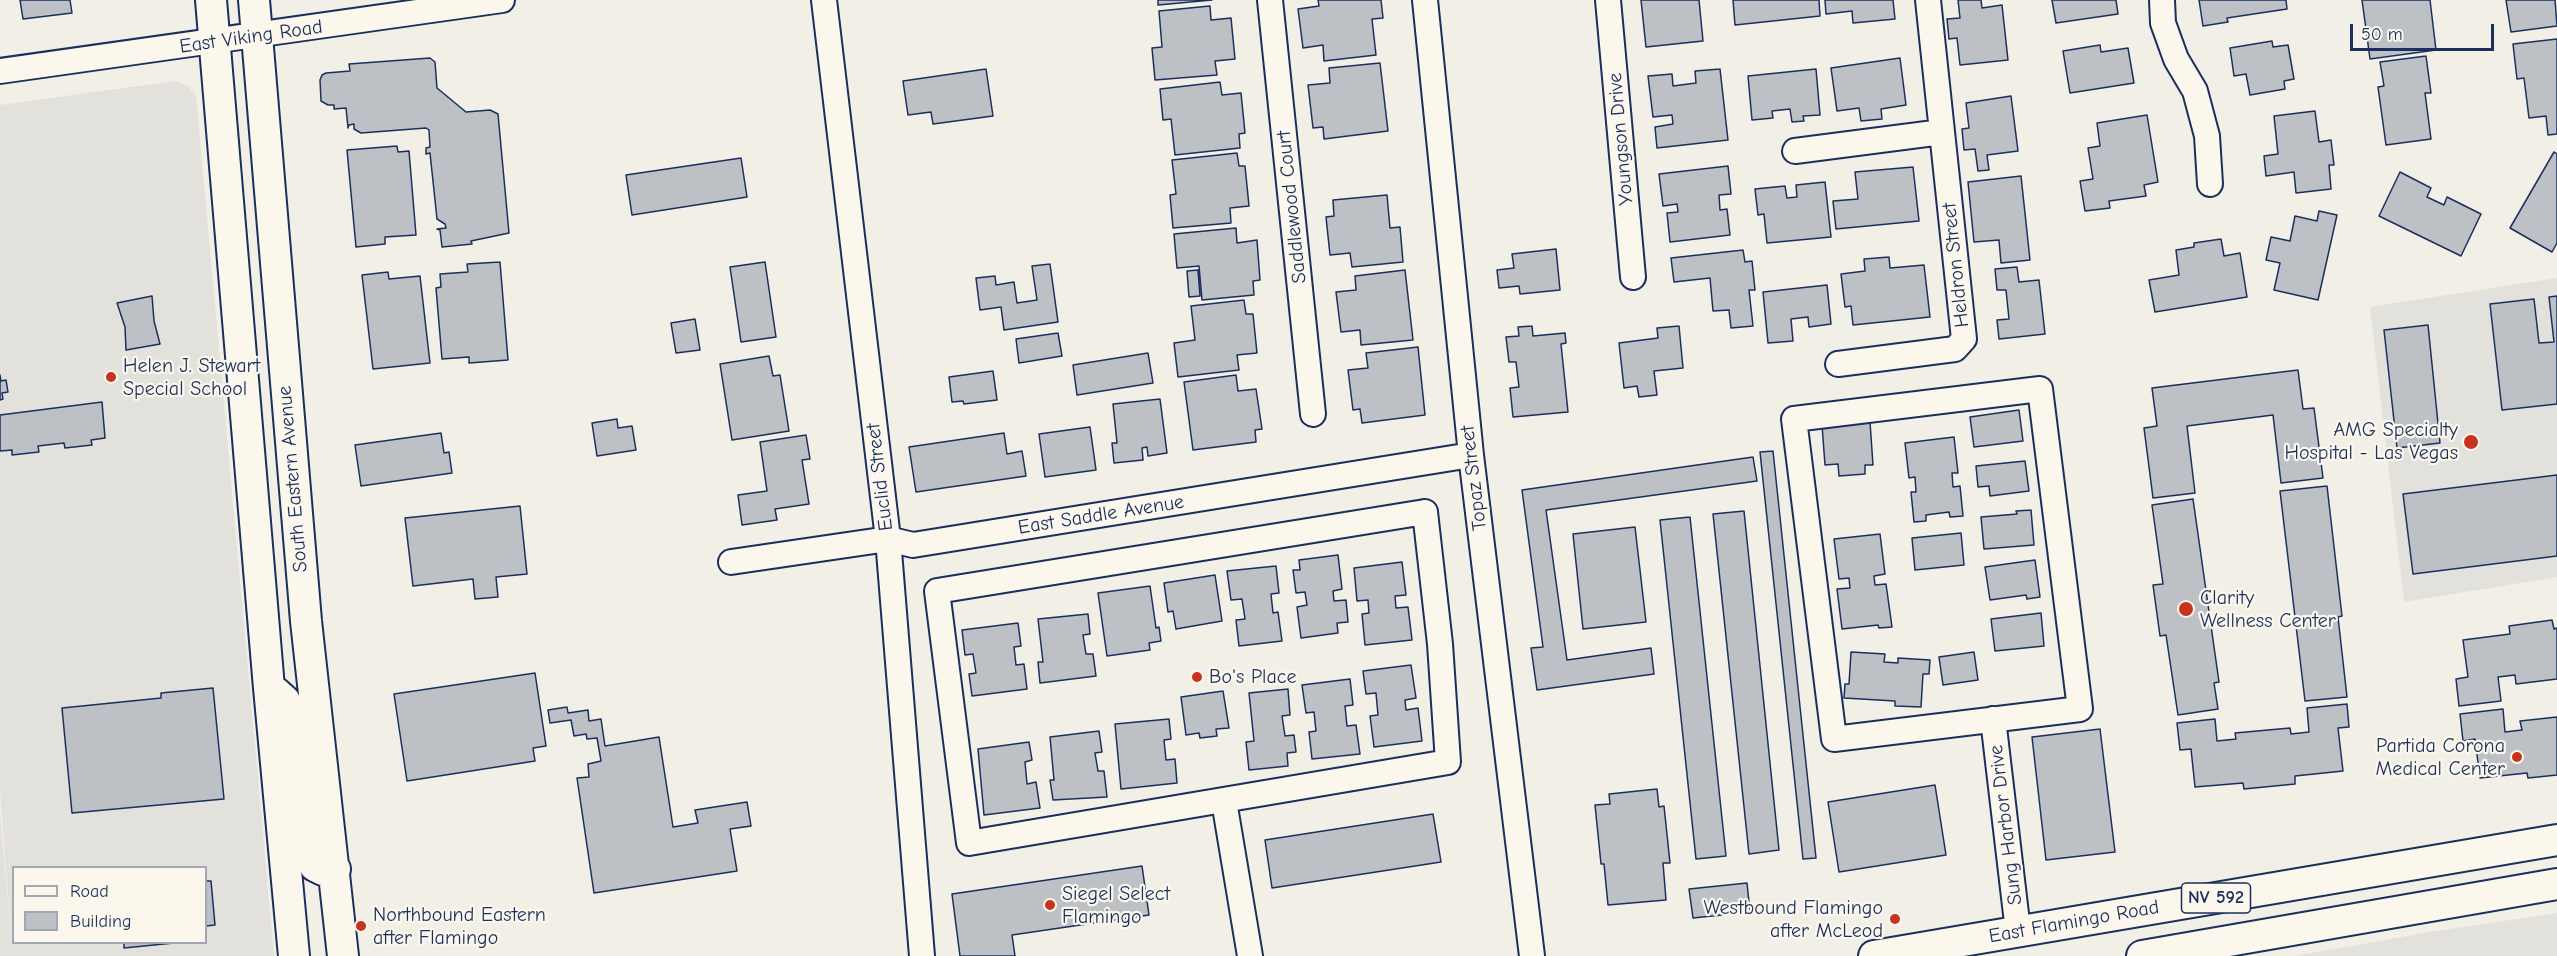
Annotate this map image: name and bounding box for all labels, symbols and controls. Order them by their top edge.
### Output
scale bar [2353,12,2497,50]
street label: East Viking Road [178,15,324,59]
text: 50 m [2361,24,2403,45]
street label: Youngson Drive [1603,72,1639,206]
street label: Saddlewood Court [1272,129,1312,285]
street label: Heldron Street [1938,201,1974,329]
place label: Helen J. Stewart Special School [123,354,260,401]
marker: Helen J. Stewart Special School [104,370,118,384]
street label: South Eastern Avenue [273,385,313,573]
place label: AMG Specialty Hospital - Las Vegas [2285,418,2458,465]
street label: Euclid Street [861,422,899,532]
street label: Topaz Street [1456,424,1492,532]
marker: AMG Specialty Hospital - Las Vegas [2462,433,2480,451]
street label: East Saddle Avenue [1016,490,1186,540]
place label: Clarity Wellness Center [2200,586,2336,633]
marker: Clarity Wellness Center [2177,600,2195,618]
place label: Bo's Place [1209,665,1296,689]
marker: Bo's Place [1190,670,1204,684]
place label: Partida Corona Medical Center [2376,734,2505,781]
street label: Sung Harbor Drive [1984,744,2028,906]
marker: Partida Corona Medical Center [2510,750,2524,764]
legend [12,866,207,944]
text: Road [70,881,109,902]
place label: Siegel Select Flamingo [1062,882,1170,929]
road number: NV 592 [2182,883,2250,913]
street label: East Flamingo Road [1987,895,2161,949]
place label: Westbound Flamingo after McLeod [1704,896,1883,943]
marker: Siegel Select Flamingo [1043,898,1057,912]
place label: Northbound Eastern after Flamingo [373,903,546,950]
text: Building [70,911,132,932]
marker: Westbound Flamingo after McLeod [1888,912,1902,926]
marker: Northbound Eastern after Flamingo [354,919,368,933]

